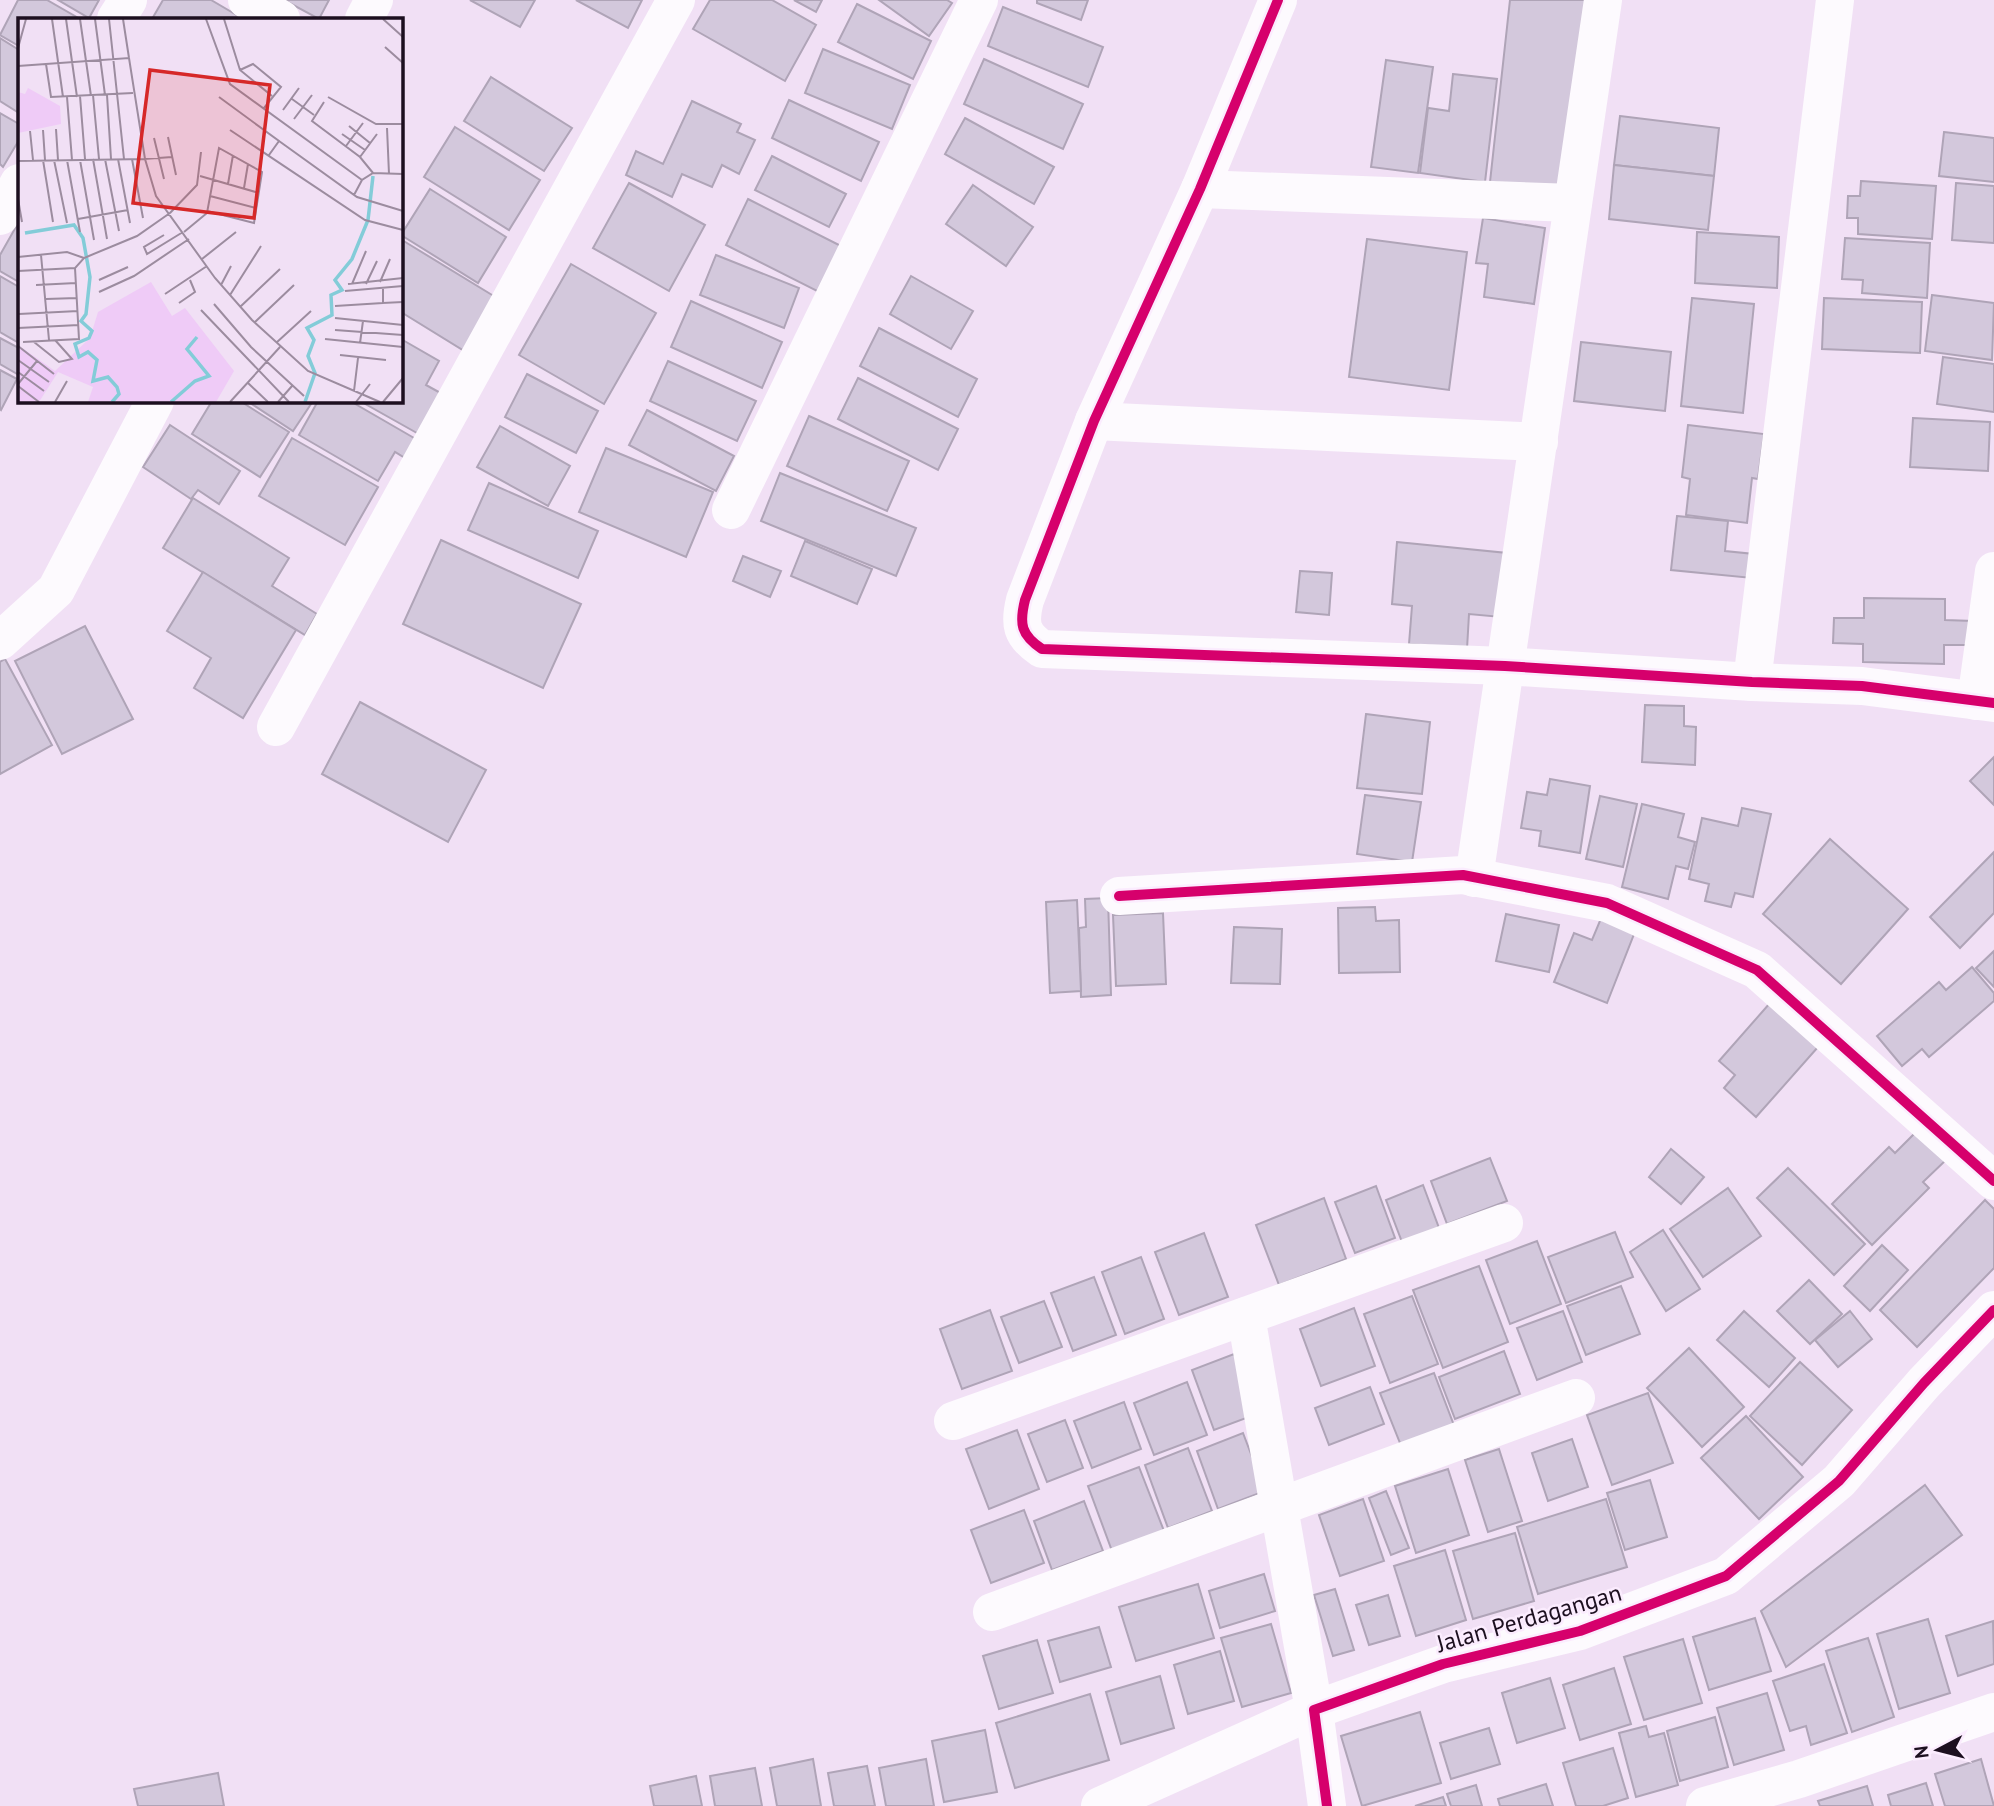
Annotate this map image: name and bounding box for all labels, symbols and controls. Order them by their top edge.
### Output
inset map [18,18,402,402]
street label: Jalan Perdagangan [1432,1577,1625,1659]
north arrow [1903,1715,1973,1785]
text: N [1908,1744,1934,1760]

